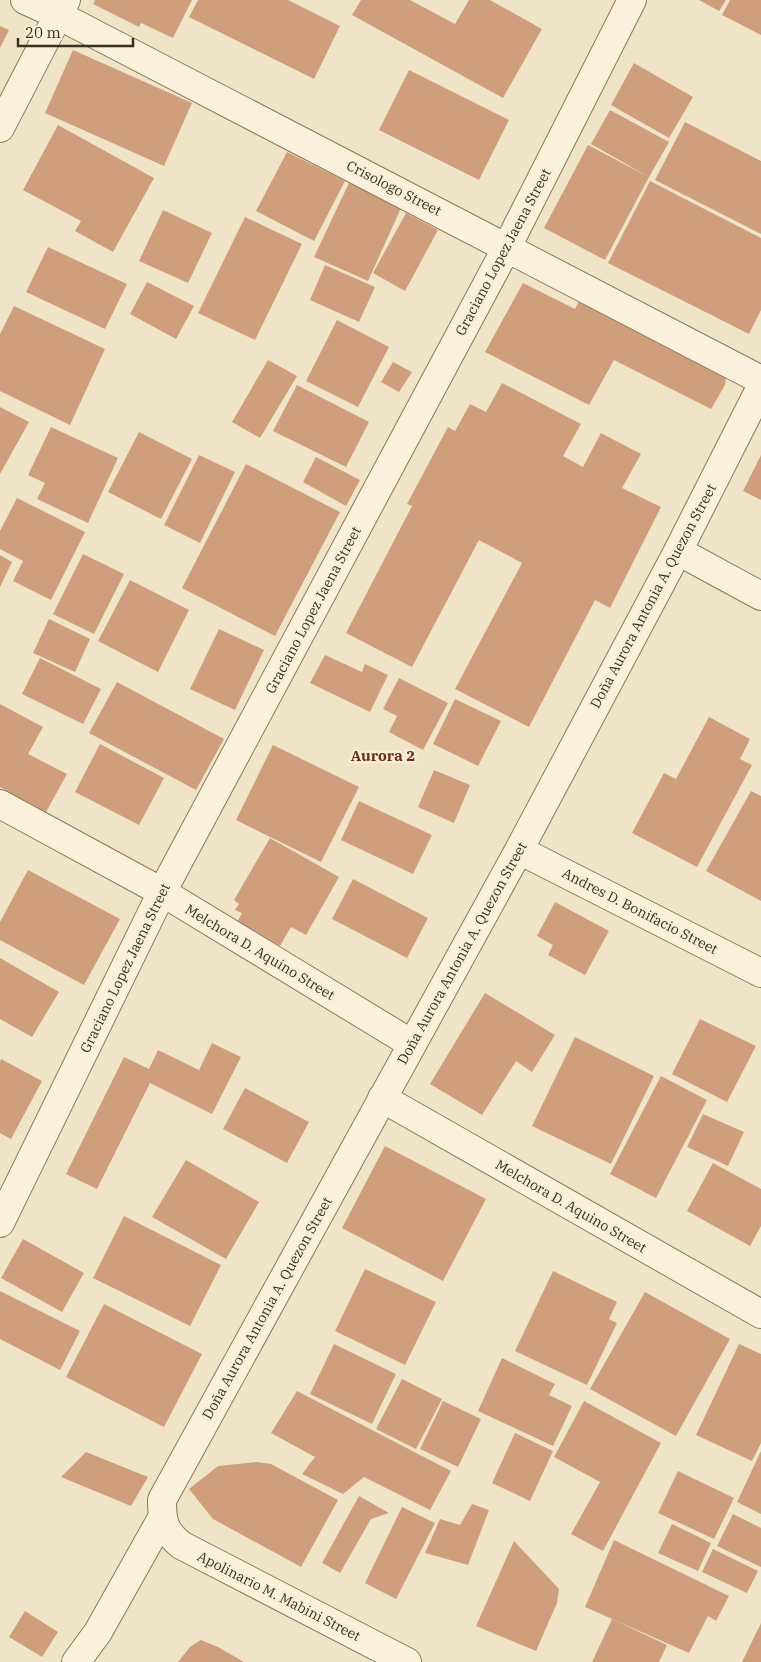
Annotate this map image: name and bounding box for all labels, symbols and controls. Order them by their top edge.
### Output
scale bar [18,15,132,47]
text: 20 m [25,23,61,42]
street label: Crisologo Street [343,156,445,220]
street label: Graciano Lopez Jaena Street [451,165,555,339]
street label: Doña Aurora Antonia A. Quezon Street [586,481,720,711]
street label: Graciano Lopez Jaena Street [261,523,365,697]
district label: Aurora 2 [351,746,415,765]
street label: Doña Aurora Antonia A. Quezon Street [393,838,531,1067]
street label: Andres D. Bonifacio Street [559,864,721,958]
street label: Graciano Lopez Jaena Street [76,880,174,1056]
street label: Melchora D. Aquino Street [182,900,338,1004]
street label: Melchora D. Aquino Street [492,1155,650,1257]
street label: Doña Aurora Antonia A. Quezon Street [198,1193,336,1422]
street label: Apolinario M. Mabini Street [194,1547,364,1645]

